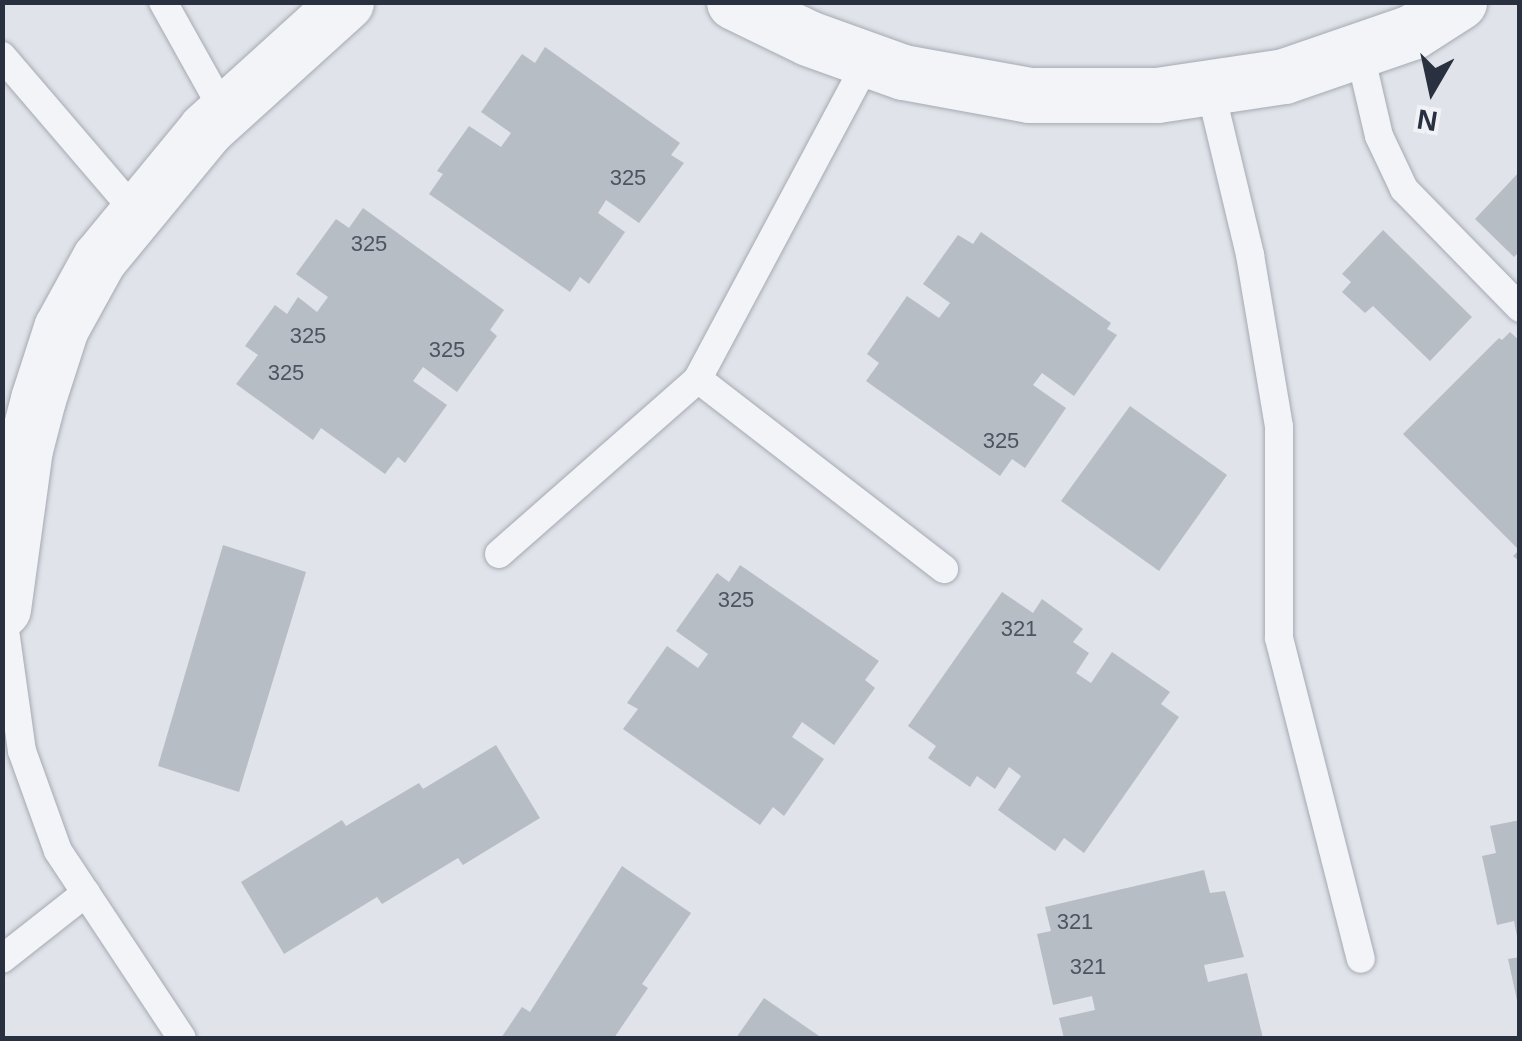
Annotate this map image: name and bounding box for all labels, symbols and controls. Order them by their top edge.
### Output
north arrow [1382,40,1482,140]
text: N [1415,103,1440,137]
house number: 325 [610,165,646,191]
house number: 325 [351,231,387,257]
house number: 325 [290,323,326,349]
house number: 325 [429,337,465,363]
house number: 325 [268,360,304,386]
house number: 325 [983,428,1019,454]
house number: 325 [718,587,754,613]
house number: 321 [1001,616,1037,642]
house number: 321 [1057,909,1093,935]
house number: 321 [1070,954,1106,980]

